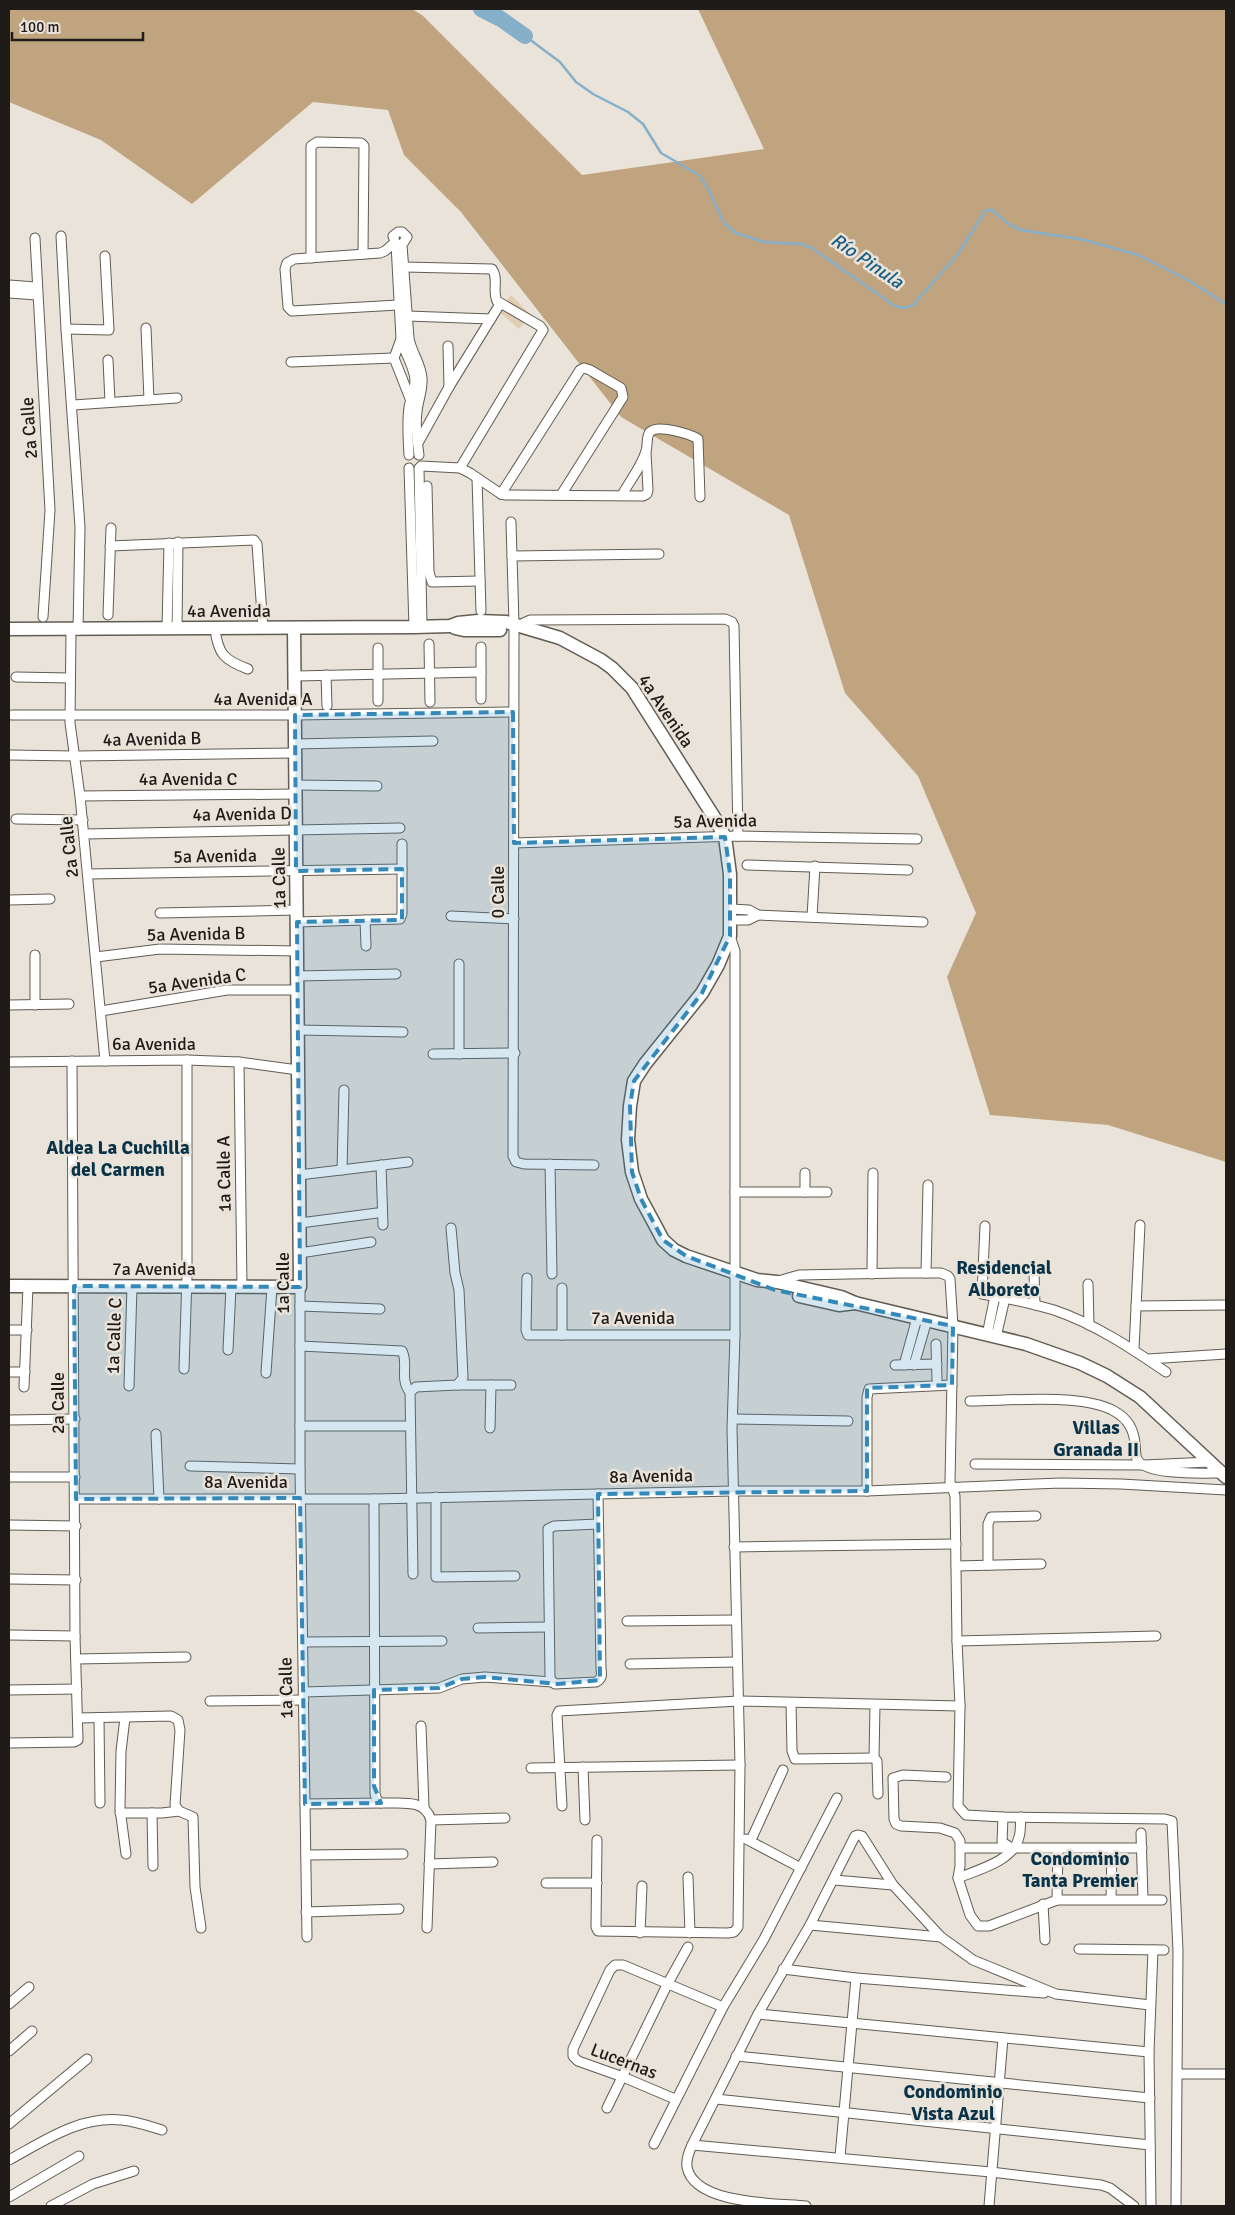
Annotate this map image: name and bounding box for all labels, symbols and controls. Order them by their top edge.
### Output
scale bar [12,10,144,42]
text: 100 m [20,18,60,36]
water label: Río Pinula [826,228,909,295]
street label: 2a Calle [16,396,42,460]
street label: 4a Avenida [187,600,271,622]
street label: 4a Avenida [633,670,699,752]
street label: 4a Avenida A [214,688,312,710]
street label: 4a Avenida B [102,727,202,751]
street label: 4a Avenida C [139,768,237,790]
street label: 4a Avenida D [192,802,292,826]
street label: 5a Avenida [673,809,757,833]
street label: 2a Calle [55,815,83,879]
street label: 5a Avenida [173,844,257,868]
street label: 1a Calle [267,847,291,909]
street label: 0 Calle [487,866,509,918]
street label: 5a Avenida B [146,922,246,946]
street label: 5a Avenida C [147,963,248,999]
street label: 6a Avenida [112,1033,196,1055]
street label: 1a Calle A [212,1135,236,1213]
district label: Aldea La Cuchilla del Carmen [46,1136,190,1182]
street label: 1a Calle [272,1252,294,1314]
district label: Residencial Alboreto [956,1256,1052,1302]
street label: 7a Avenida [112,1258,196,1280]
street label: 1a Calle C [102,1297,126,1375]
street label: 7a Avenida [591,1307,675,1329]
street label: 2a Calle [47,1372,69,1434]
district label: Villas Granada II [1053,1416,1139,1462]
street label: 8a Avenida [609,1464,693,1488]
street label: 8a Avenida [204,1471,288,1493]
street label: 1a Calle [274,1657,298,1719]
district label: Condominio Tanta Premier [1022,1847,1138,1893]
street label: Lucernas [588,2038,661,2084]
district label: Condominio Vista Azul [904,2080,1003,2126]

